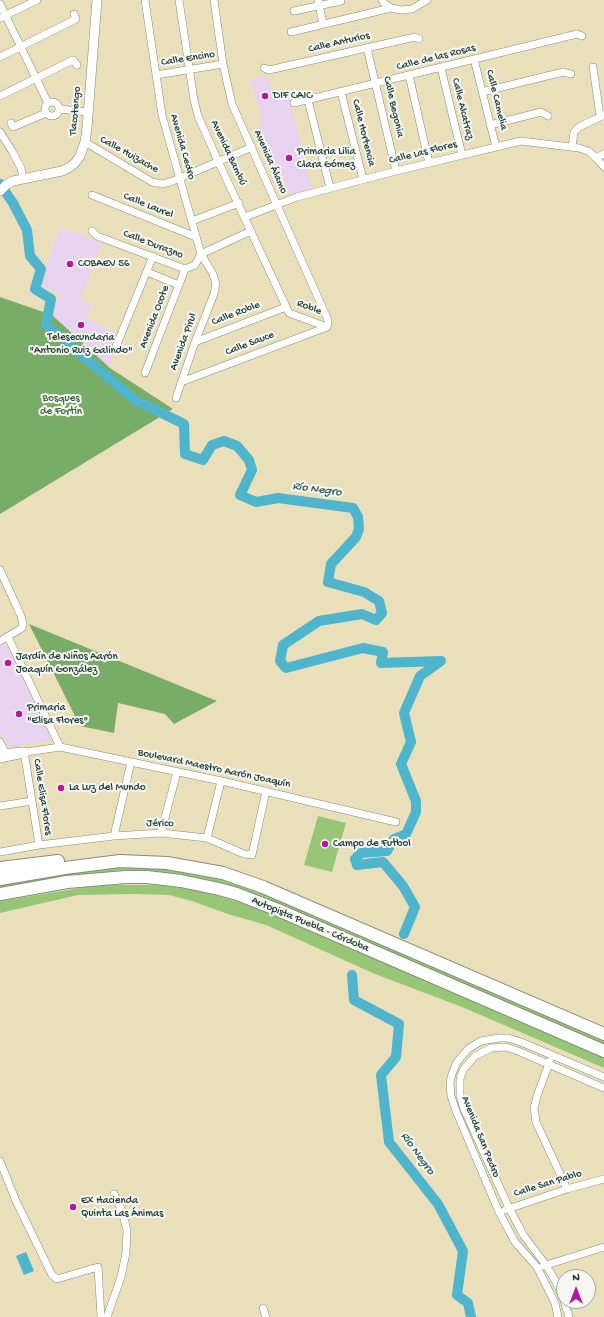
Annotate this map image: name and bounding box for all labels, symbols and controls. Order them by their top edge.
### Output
street label: Calle Anturios [307,30,371,56]
street label: Calle de las Rosas [395,42,477,74]
street label: Calle Encino [160,48,216,70]
street label: Calle Camelia [482,68,510,132]
street label: Calle Begonia [380,75,406,139]
street label: Calle Alcatraz [448,77,476,141]
street label: Tlacotengo [67,86,85,136]
place label: DIF CAIC [273,89,312,103]
marker: DIF CAIC [260,91,270,101]
street label: Calle Hortencia [348,98,378,168]
street label: Avenida Cedro [166,113,198,181]
street label: Avenida Bambú [207,118,249,188]
street label: Avenida Álamo [250,128,290,196]
street label: Calle Huizache [97,133,161,177]
street label: Calle Las Flores [388,138,458,168]
place label: Primaria Lilia Clara Gómez [297,145,356,171]
marker: Primaria Lilia Clara Gómez [284,153,294,163]
street label: Calle Laurel [121,190,175,222]
street label: Calle Durazno [121,227,185,263]
place label: COBAEV 56 [78,257,130,271]
marker: COBAEV 56 [65,259,75,269]
street label: Avenida Ocote [137,284,173,350]
street label: Roble [295,297,323,319]
street label: Calle Roble [210,299,262,329]
street label: Avenida Pirul [168,312,200,372]
marker: Telesecundaria "Antonio Ruiz Galindo" [76,320,86,330]
street label: Calle Sauce [224,329,276,359]
place label: Telesecundaria "Antonio Ruiz Galindo" [30,331,132,357]
park label: Bosques de Fortín [40,392,82,418]
water label: Río Negro [292,479,342,501]
place label: Jardín de Niños Aarón Joaquín González [16,650,118,676]
marker: Jardín de Niños Aarón Joaquín González [3,658,13,668]
place label: Primaria "Elisa Flores" [27,701,88,727]
marker: Primaria "Elisa Flores" [14,709,24,719]
street label: Boulevard Maestro Aarón Joaquín [136,746,292,792]
street label: Calle Elisa Flores [29,758,55,836]
place label: La Luz del Mundo [69,781,146,795]
marker: La Luz del Mundo [56,783,66,793]
street label: Jérico [146,817,174,831]
place label: Campo de Futbol [333,837,411,851]
marker: Campo de Futbol [320,839,330,849]
street label: Autopista Puebla - Córdoba [249,894,371,956]
street label: Avenida San Pedro [458,1094,502,1180]
water label: Río Negro [397,1130,437,1178]
street label: Calle San Pablo [512,1167,584,1201]
place label: Ex Hacienda Quinta Las Ánimas [81,1194,163,1220]
marker: Ex Hacienda Quinta Las Ánimas [68,1202,78,1212]
north arrow [556,1269,596,1309]
text: N [572,1272,580,1284]

